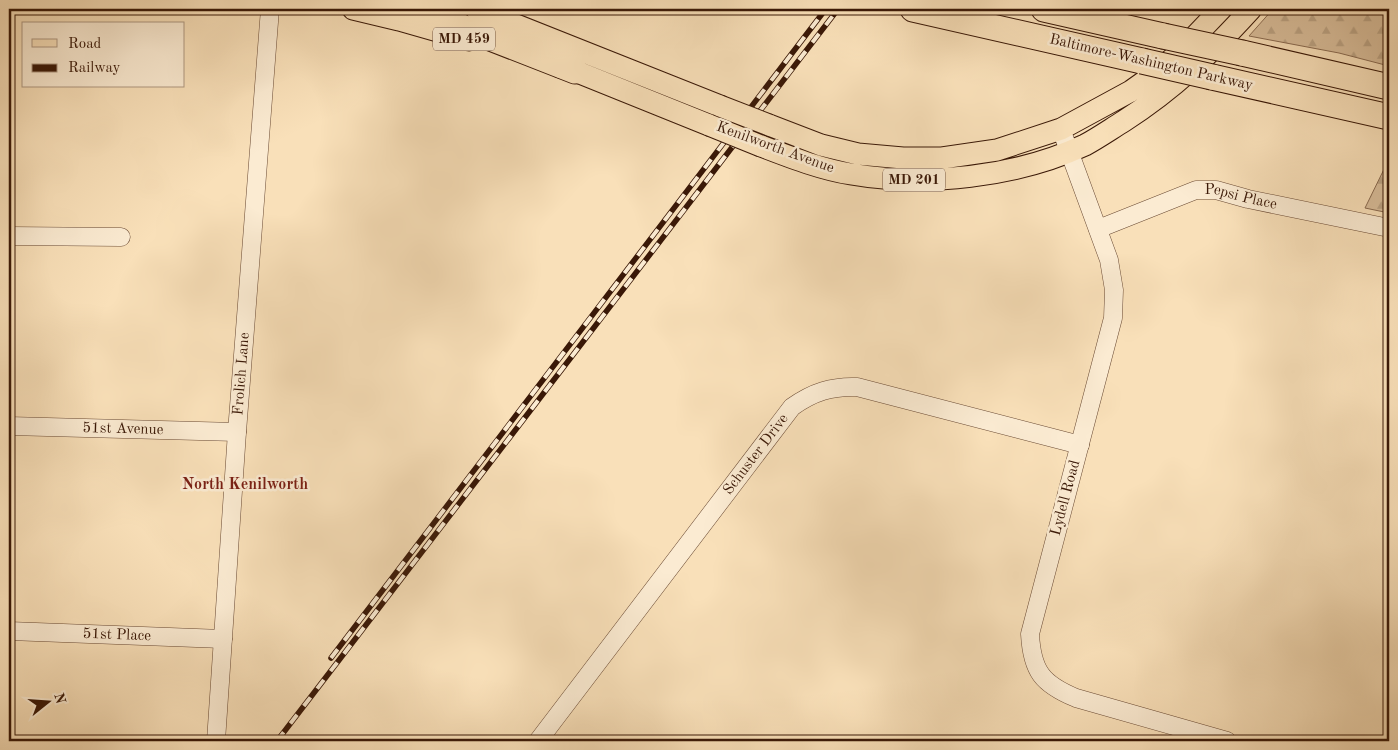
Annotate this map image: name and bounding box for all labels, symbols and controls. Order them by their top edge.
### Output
legend [22,22,185,88]
road number: MD 459 [433,28,495,50]
street label: Baltimore-Washington Parkway [1048,32,1254,94]
text: Road [68,37,102,52]
text: Railway [68,61,121,76]
street label: Kenilworth Avenue [714,120,836,176]
road number: MD 201 [883,168,945,192]
street label: Pepsi Place [1205,182,1278,212]
street label: Frolich Lane [231,332,252,416]
street label: Schuster Drive [721,411,791,498]
street label: 51st Avenue [82,420,164,438]
street label: Lydell Road [1049,458,1083,537]
district label: North Kenilworth [182,477,308,493]
street label: 51st Place [82,626,152,644]
north arrow [22,678,72,728]
text: N [51,691,68,706]

